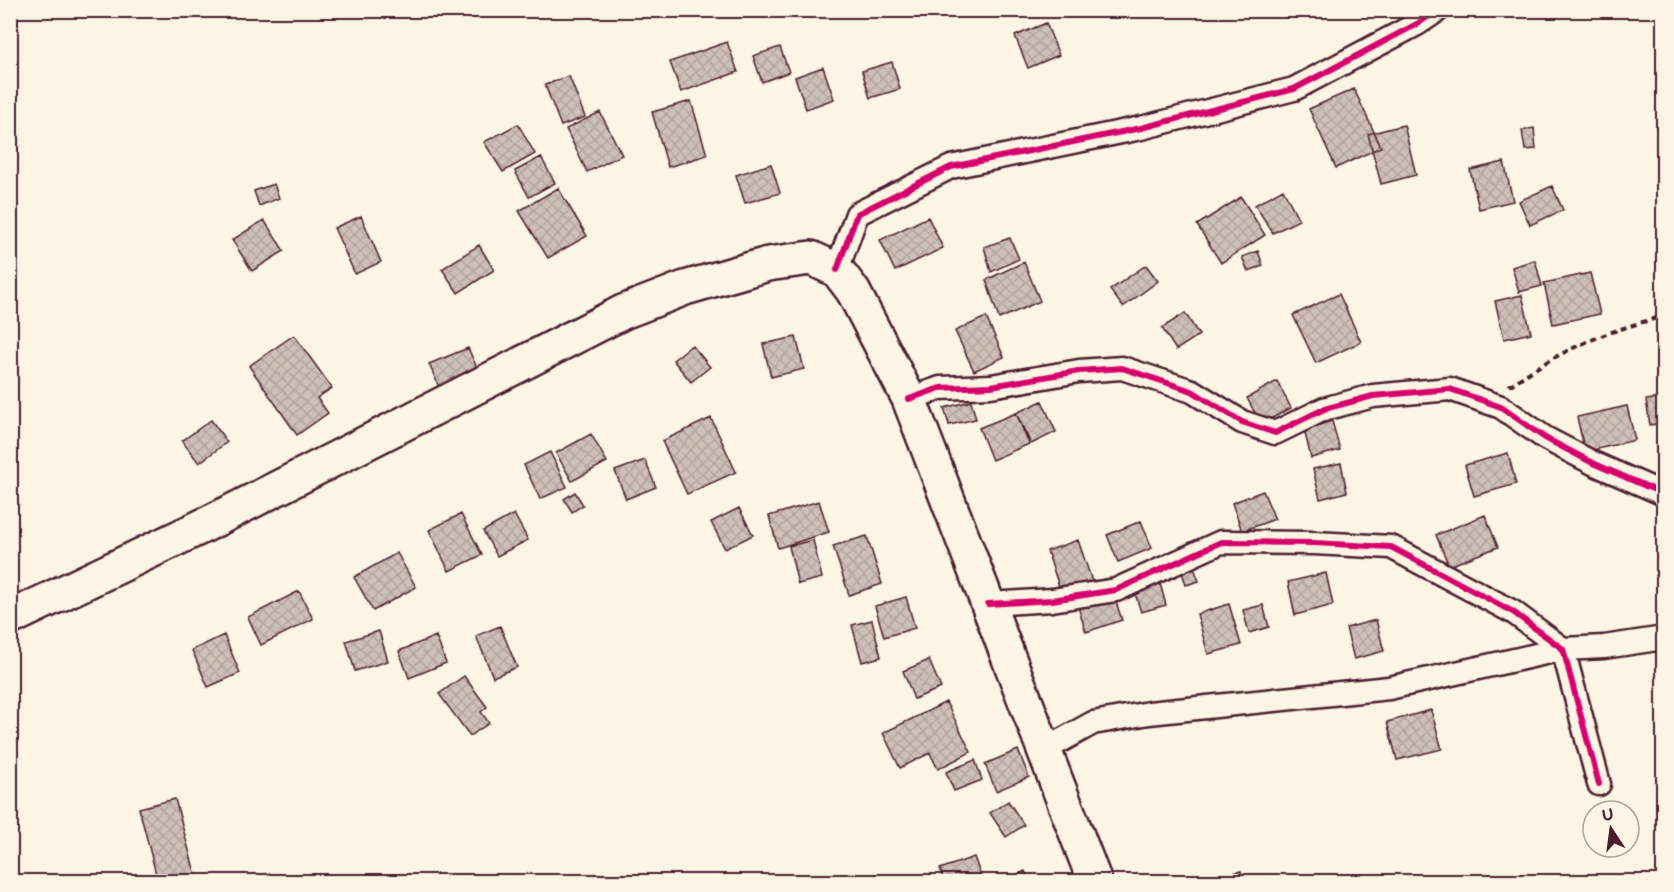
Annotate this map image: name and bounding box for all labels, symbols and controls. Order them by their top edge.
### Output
north arrow [1581,799,1641,859]
text: U [1600,805,1616,826]

